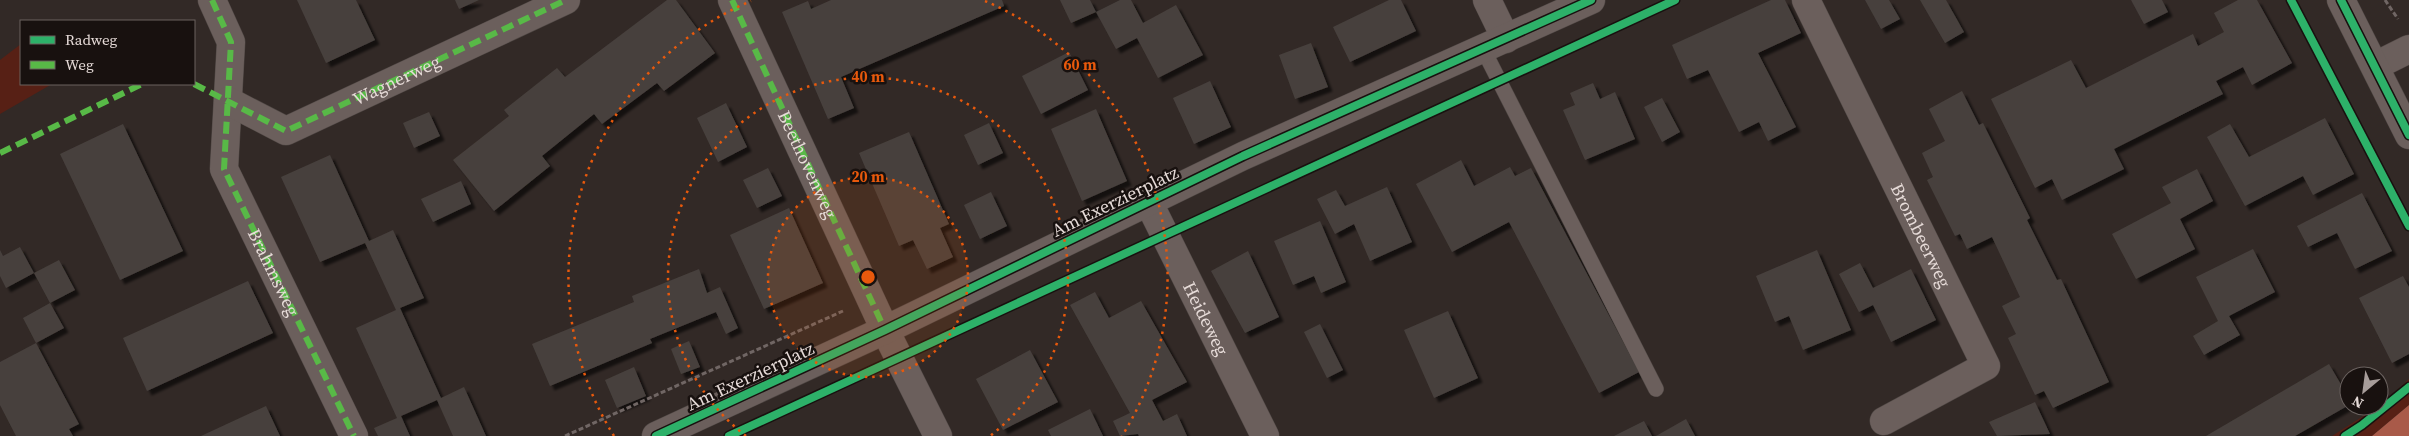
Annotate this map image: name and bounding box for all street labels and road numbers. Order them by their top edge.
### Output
street label: Wagnerweg [348,48,444,111]
street label: Beethovenweg [772,106,844,222]
street label: Am Exerzierplatz [1047,159,1183,243]
street label: Brombeerweg [1885,179,1958,291]
street label: Brahmsweg [242,224,306,320]
street label: Heideweg [1177,277,1235,359]
street label: Am Exerzierplatz [682,335,818,417]

